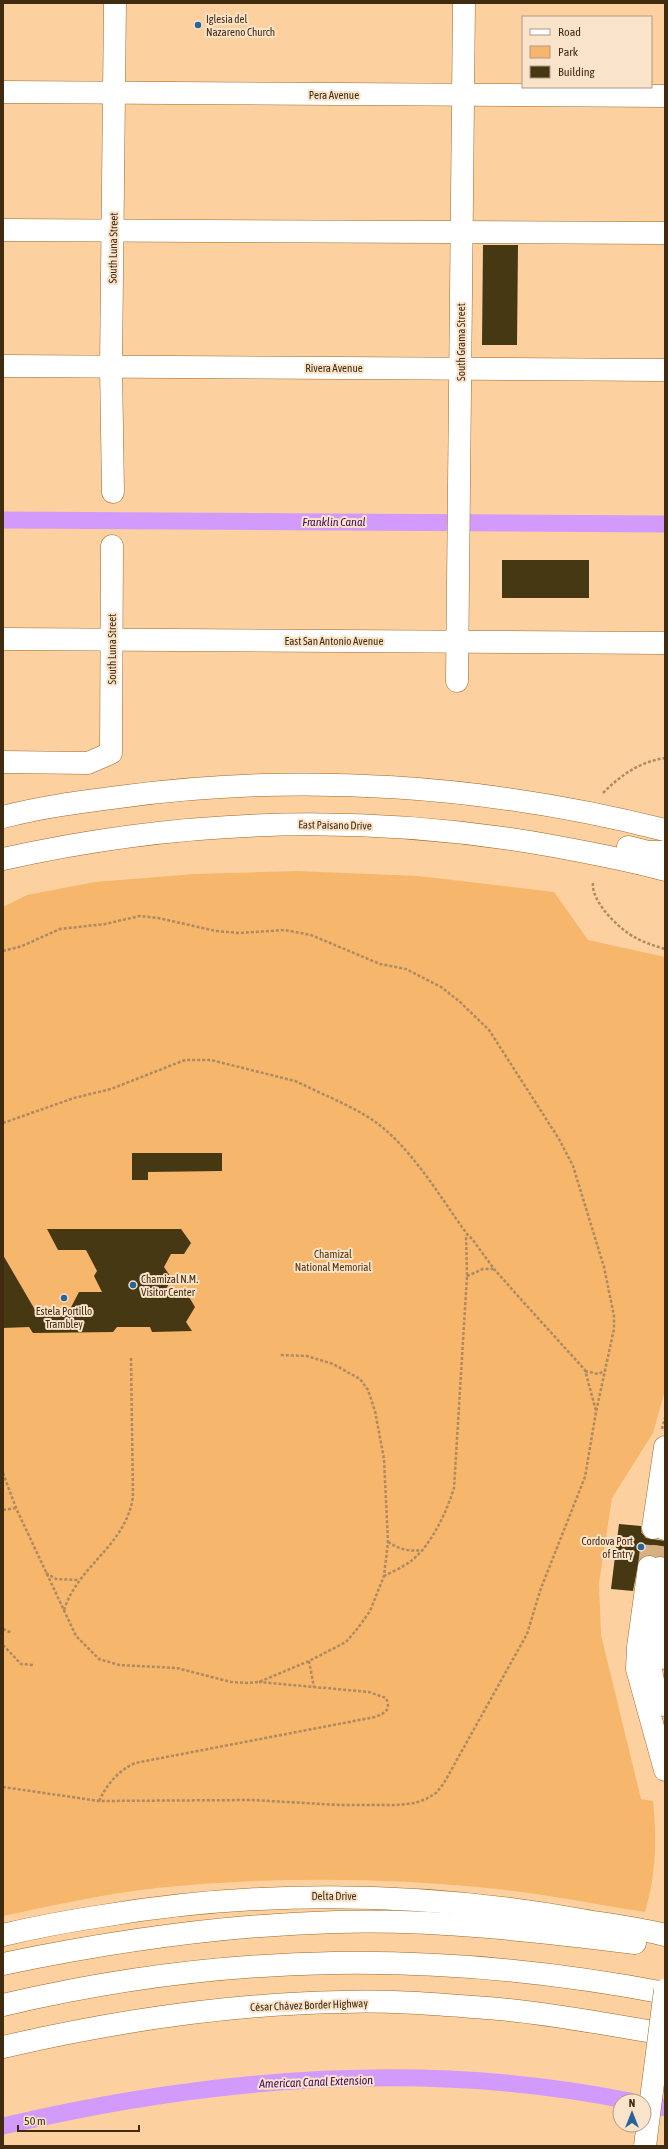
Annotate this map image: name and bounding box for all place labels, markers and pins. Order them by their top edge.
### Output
place label: Iglesia del Nazareno Church [206,13,275,38]
marker: Iglesia del Nazareno Church [193,20,203,30]
place label: Chamizal N.M. Visitor Center [141,1273,198,1298]
marker: Chamizal N.M. Visitor Center [128,1280,138,1290]
marker: Estela Portillo Trambley [59,1293,69,1303]
place label: Estela Portillo Trambley [36,1305,92,1330]
place label: Cordova Port of Entry [582,1535,633,1560]
marker: Cordova Port of Entry [636,1542,646,1552]

